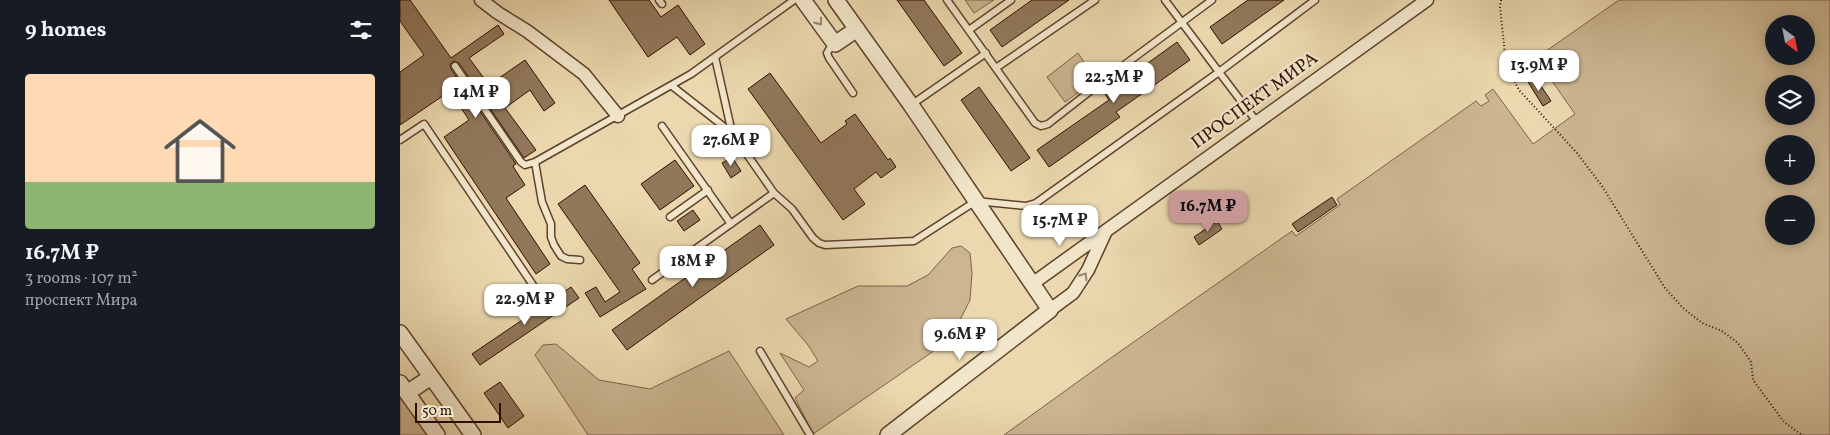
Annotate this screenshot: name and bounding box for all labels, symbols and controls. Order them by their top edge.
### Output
north arrow [1765,15,1815,65]
map controls [1765,15,1815,245]
text: 9 homes [25,16,106,45]
icon: filters [347,16,375,44]
one-way arrow [813,16,822,26]
street label: ПРОСПЕКТ МИРА [1187,46,1324,155]
pin: 13.9M ₽ [1493,49,1585,92]
text: 13.9M ₽ [1510,55,1568,77]
pin: 22.3M ₽ [1068,62,1160,104]
text: 22.3M ₽ [1085,67,1143,89]
button: layers [1765,75,1815,125]
pin: 14M ₽ [441,76,511,119]
text: 14M ₽ [453,82,499,104]
icon: home [155,106,245,196]
pin: 27.6M ₽ [685,124,777,167]
text: 27.6M ₽ [702,130,760,152]
button: + [1765,135,1815,185]
pin: 16.7M ₽ [1162,190,1254,233]
button: − [1765,195,1815,245]
text: 16.7M ₽ [1180,196,1236,218]
pin: 15.7M ₽ [1014,204,1106,247]
text: 15.7M ₽ [1032,210,1088,232]
text: 16.7M ₽ [25,239,99,268]
pin: 18M ₽ [658,246,728,288]
text: 18M ₽ [671,251,715,273]
text: 3 rooms · 107 m² [25,268,138,290]
one-way arrow [1077,273,1087,282]
pin: 22.9M ₽ [479,284,571,326]
text: 22.9M ₽ [495,289,555,311]
text: проспект Мира [25,290,138,312]
pin: 9.6M ₽ [919,318,1001,361]
text: 9.6M ₽ [934,324,986,346]
scale bar [415,400,501,423]
text: 50 m [422,402,452,421]

